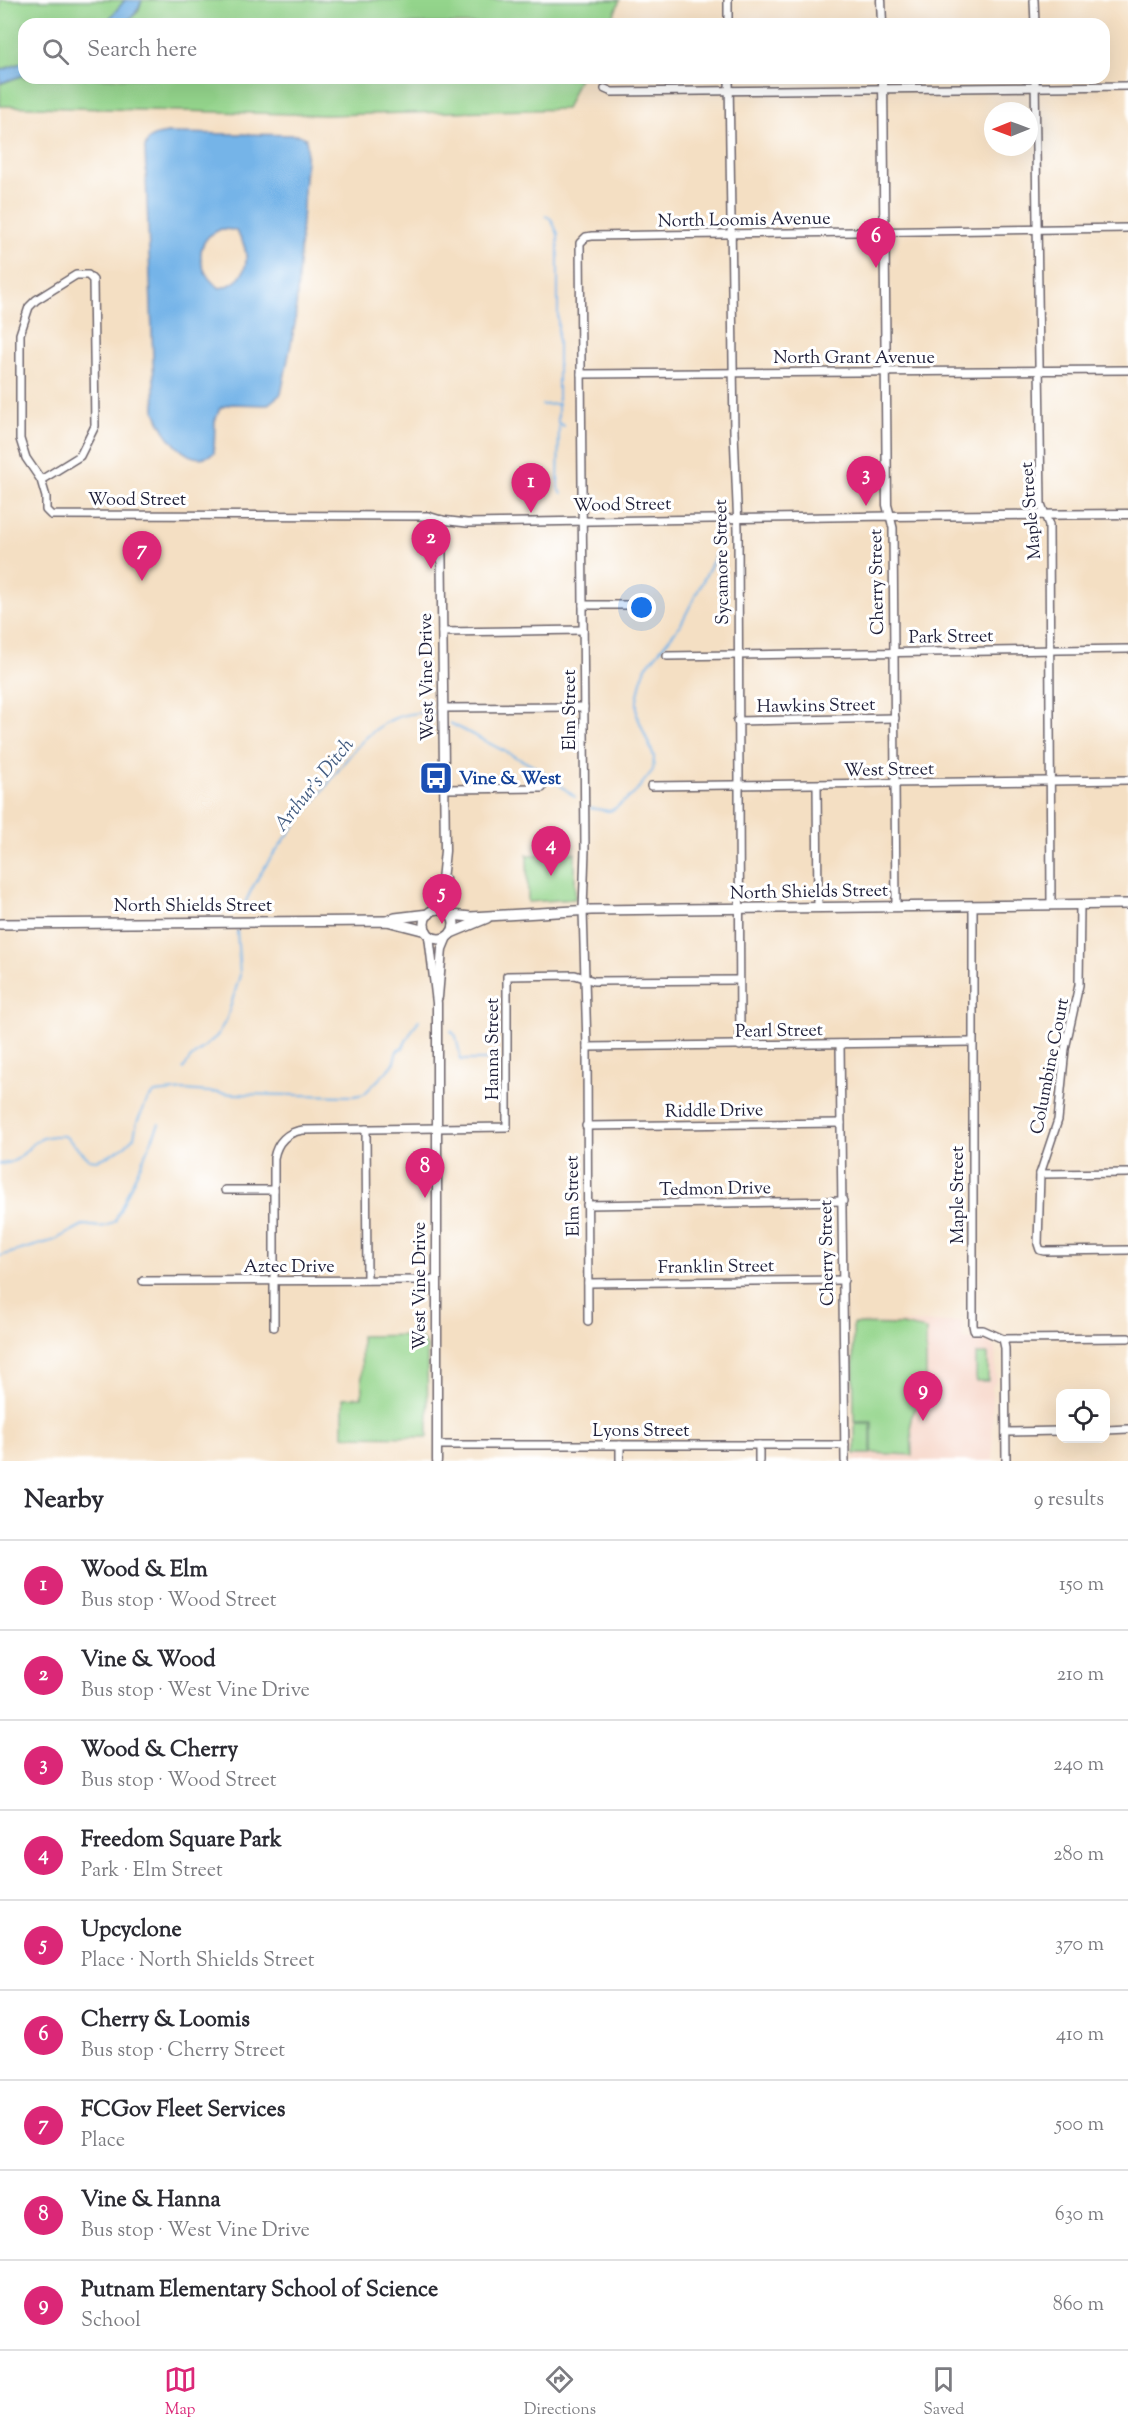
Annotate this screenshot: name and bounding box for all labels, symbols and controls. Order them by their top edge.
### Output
search box [18,18,1110,84]
icon: search [39,35,72,68]
text: Search here [87,35,197,67]
north arrow [984,102,1038,156]
street label: North Loomis Avenue [657,206,831,236]
pin: 6 [856,218,896,268]
street label: North Grant Avenue [773,346,935,372]
pin: 3 [846,456,886,506]
street label: Maple Street [1015,461,1049,561]
pin: 1 [512,464,550,513]
street label: Wood Street [88,488,186,514]
street label: Wood Street [573,492,671,520]
street label: Sycamore Street [709,499,737,625]
pin: 2 [412,520,450,569]
street label: Cherry Street [864,529,892,635]
pin: 7 [122,532,162,581]
your location [627,593,656,622]
street label: West Vine Drive [414,613,442,741]
street label: Park Street [908,624,994,652]
street label: Elm Street [558,669,584,751]
street label: Hawkins Street [757,693,876,721]
water label: Arthur's Ditch [268,732,362,839]
street label: West Street [844,757,934,785]
bus stop icon: Vine & West [418,760,454,796]
place label: Vine & West [459,767,562,793]
pin: 4 [532,826,570,876]
pin: 5 [422,874,462,924]
street label: North Shields Street [730,879,888,907]
street label: North Shields Street [114,894,272,920]
street label: Columbine Court [1025,996,1077,1137]
street label: Hanna Street [481,998,507,1100]
street label: Pearl Street [735,1018,823,1046]
street label: Riddle Drive [665,1098,763,1126]
street label: Maple Street [946,1146,972,1244]
pin: 8 [406,1148,444,1198]
street label: Elm Street [560,1155,588,1237]
street label: Tedmon Drive [659,1176,771,1204]
street label: Cherry Street [814,1200,842,1306]
street label: West Vine Drive [408,1222,434,1350]
street label: Franklin Street [658,1254,774,1282]
street label: Aztec Drive [243,1255,335,1281]
pin: 9 [904,1372,942,1421]
map controls [1056,1389,1110,1443]
button: locate [1056,1389,1110,1443]
street label: Lyons Street [593,1419,689,1445]
text: Nearby [24,1482,104,1519]
text: 9 results [1034,1486,1104,1515]
text: Wood & Elm [81,1555,208,1587]
text: 1 [40,1571,47,1600]
text: 150 m [1059,1571,1104,1600]
text: Bus stop · Wood Street [81,1587,277,1616]
text: Vine & Wood [81,1645,216,1677]
text: 2 [39,1661,48,1690]
text: 210 m [1057,1661,1104,1690]
text: Bus stop · West Vine Drive [81,1677,310,1706]
text: Wood & Cherry [81,1735,238,1767]
text: 3 [39,1751,48,1780]
text: 240 m [1053,1751,1104,1780]
text: Bus stop · Wood Street [81,1767,277,1796]
text: Freedom Square Park [81,1825,282,1857]
text: 4 [38,1841,49,1870]
text: 280 m [1053,1841,1104,1870]
text: Park · Elm Street [81,1857,223,1886]
text: Upcyclone [81,1915,182,1947]
text: 5 [40,1931,47,1960]
text: 370 m [1055,1931,1104,1960]
text: Place · North Shields Street [81,1947,315,1976]
text: Cherry & Loomis [81,2005,250,2037]
text: 6 [39,2021,48,2050]
text: 410 m [1056,2021,1104,2050]
text: Bus stop · Cherry Street [81,2037,285,2066]
text: FCGov Fleet Services [81,2095,285,2127]
text: 7 [38,2111,49,2140]
text: 500 m [1055,2111,1104,2140]
text: Place [81,2127,125,2156]
text: Vine & Hanna [81,2185,221,2217]
text: 8 [39,2201,49,2230]
text: 630 m [1055,2201,1104,2230]
text: Bus stop · West Vine Drive [81,2217,310,2246]
text: Putnam Elementary School of Science [81,2275,438,2307]
text: 9 [39,2291,48,2320]
text: 860 m [1053,2291,1104,2320]
text: School [81,2307,141,2336]
tab: Map [164,2363,197,2422]
tab: Directions [524,2363,596,2422]
tab: Saved [923,2363,964,2422]

